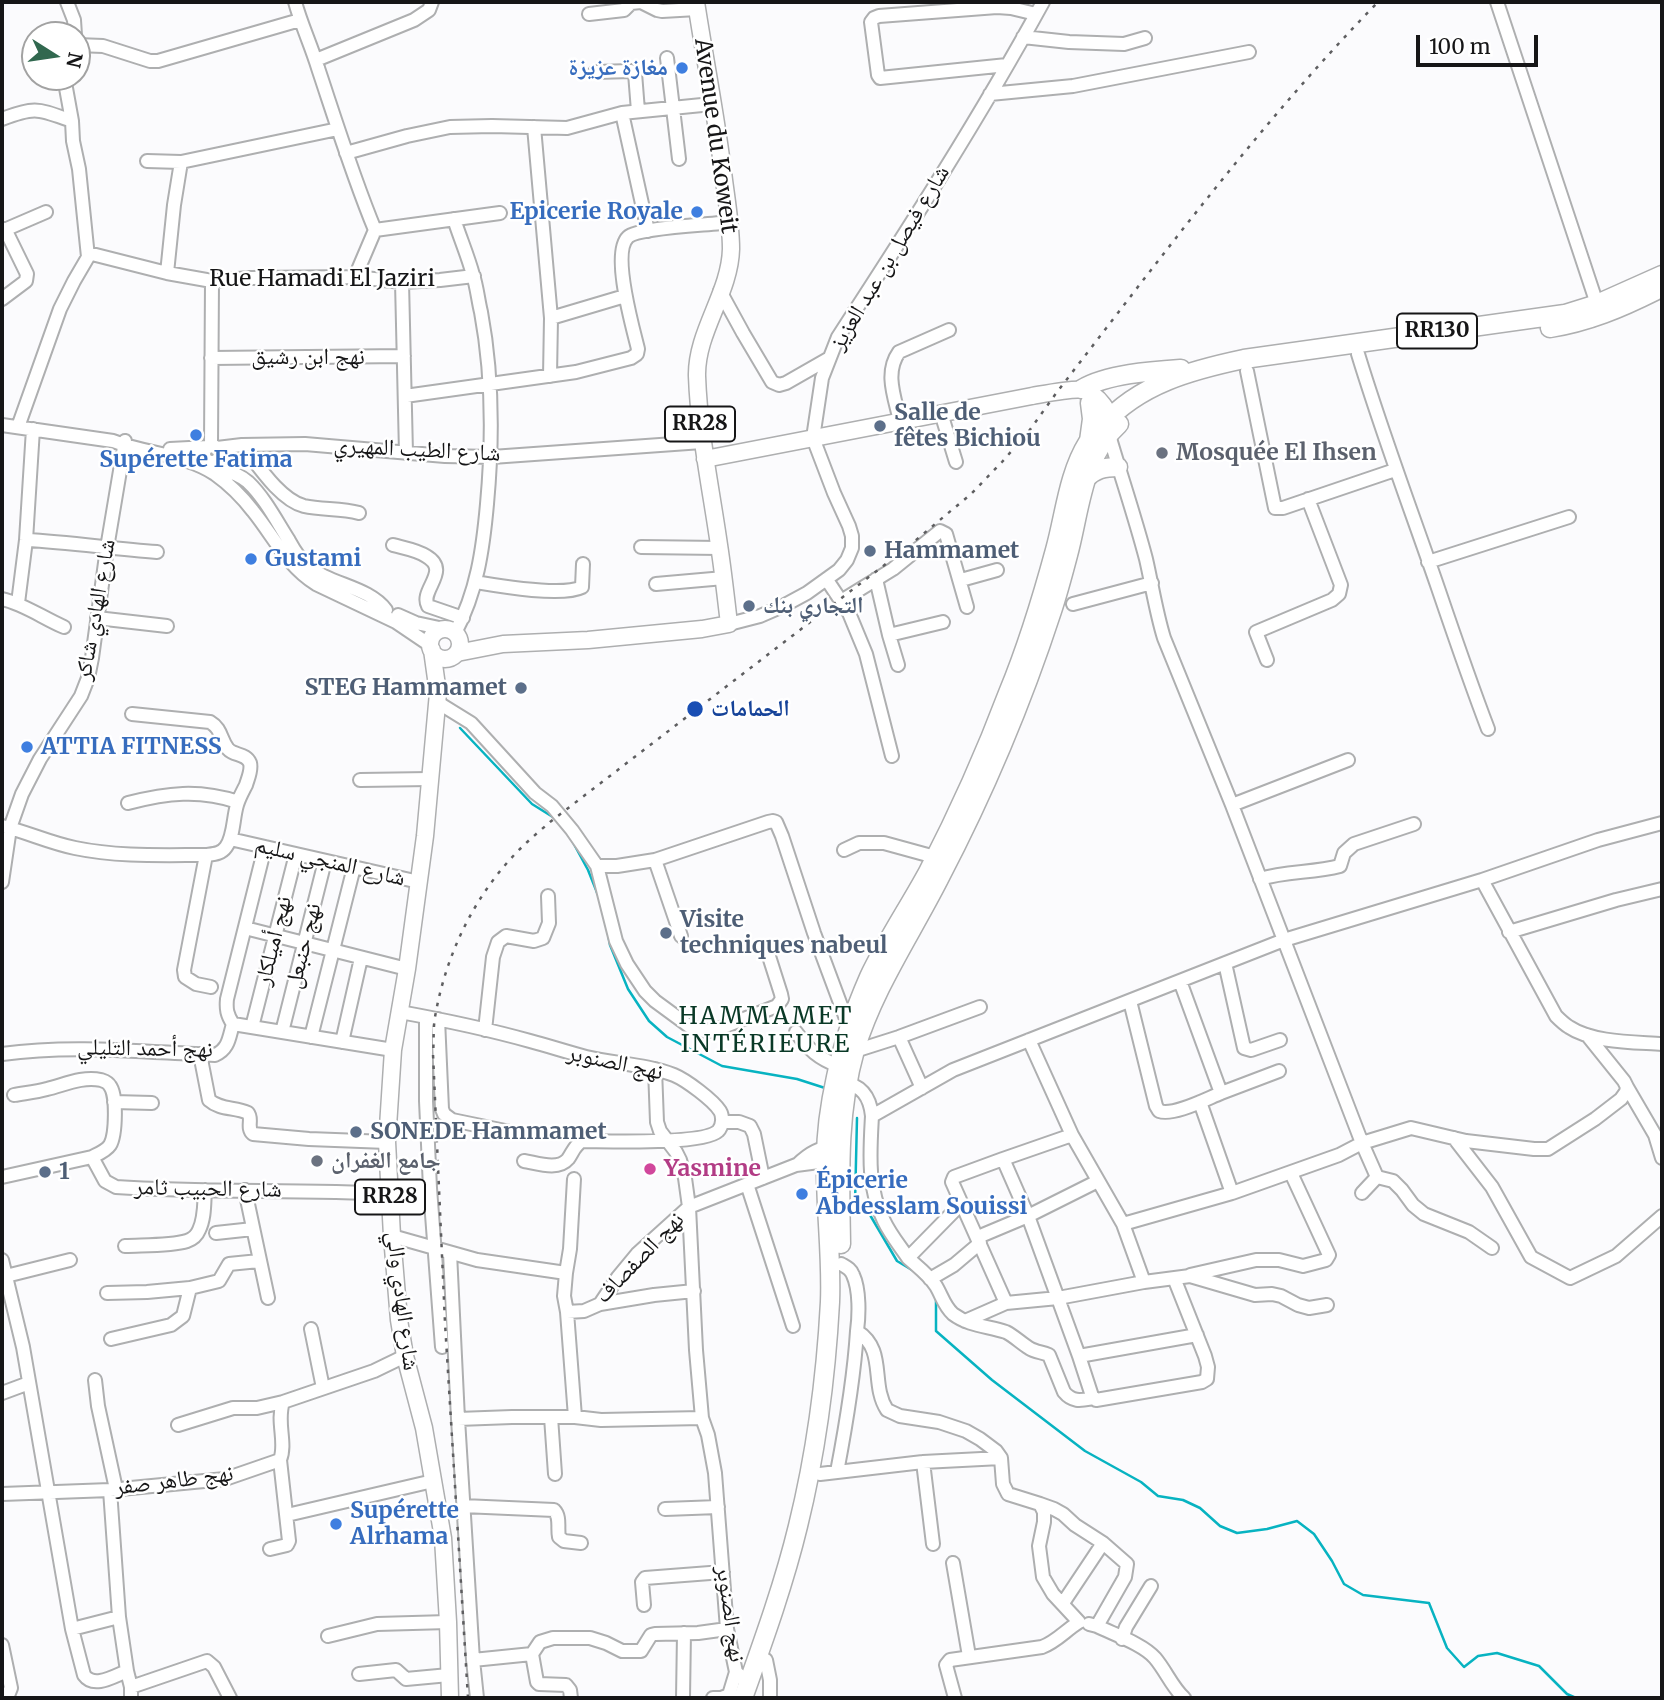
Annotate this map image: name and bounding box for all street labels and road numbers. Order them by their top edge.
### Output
street label: Avenue du Koweit [688,37,742,235]
street label: شارع فيصل بن عبد العزيز [824,161,956,355]
street label: Rue Hamadi El Jaziri [209,265,435,293]
road number: RR130 [1397,314,1477,348]
street label: نهج ابن رشيق [251,343,365,371]
road number: RR28 [665,406,735,442]
street label: شارع الطيب المهيري [333,432,501,468]
street label: شارع الهادي شاكر [70,537,122,683]
street label: شارع المنجي سليم [252,831,408,893]
street label: نهج أميلكار [250,894,298,988]
street label: نهج حنبعل [280,900,328,992]
street label: نهج أحمد التليلي [77,1034,213,1064]
street label: نهج الصنوبر [565,1039,665,1087]
street label: شارع الحبيب ثامر [134,1174,282,1204]
road number: RR28 [355,1180,425,1214]
street label: نهج الصفصاف [590,1207,690,1309]
street label: شارع الهادي والي [380,1230,424,1372]
street label: نهج طاهر صفر [113,1460,235,1502]
street label: نهج الصنوبر [710,1564,750,1664]

